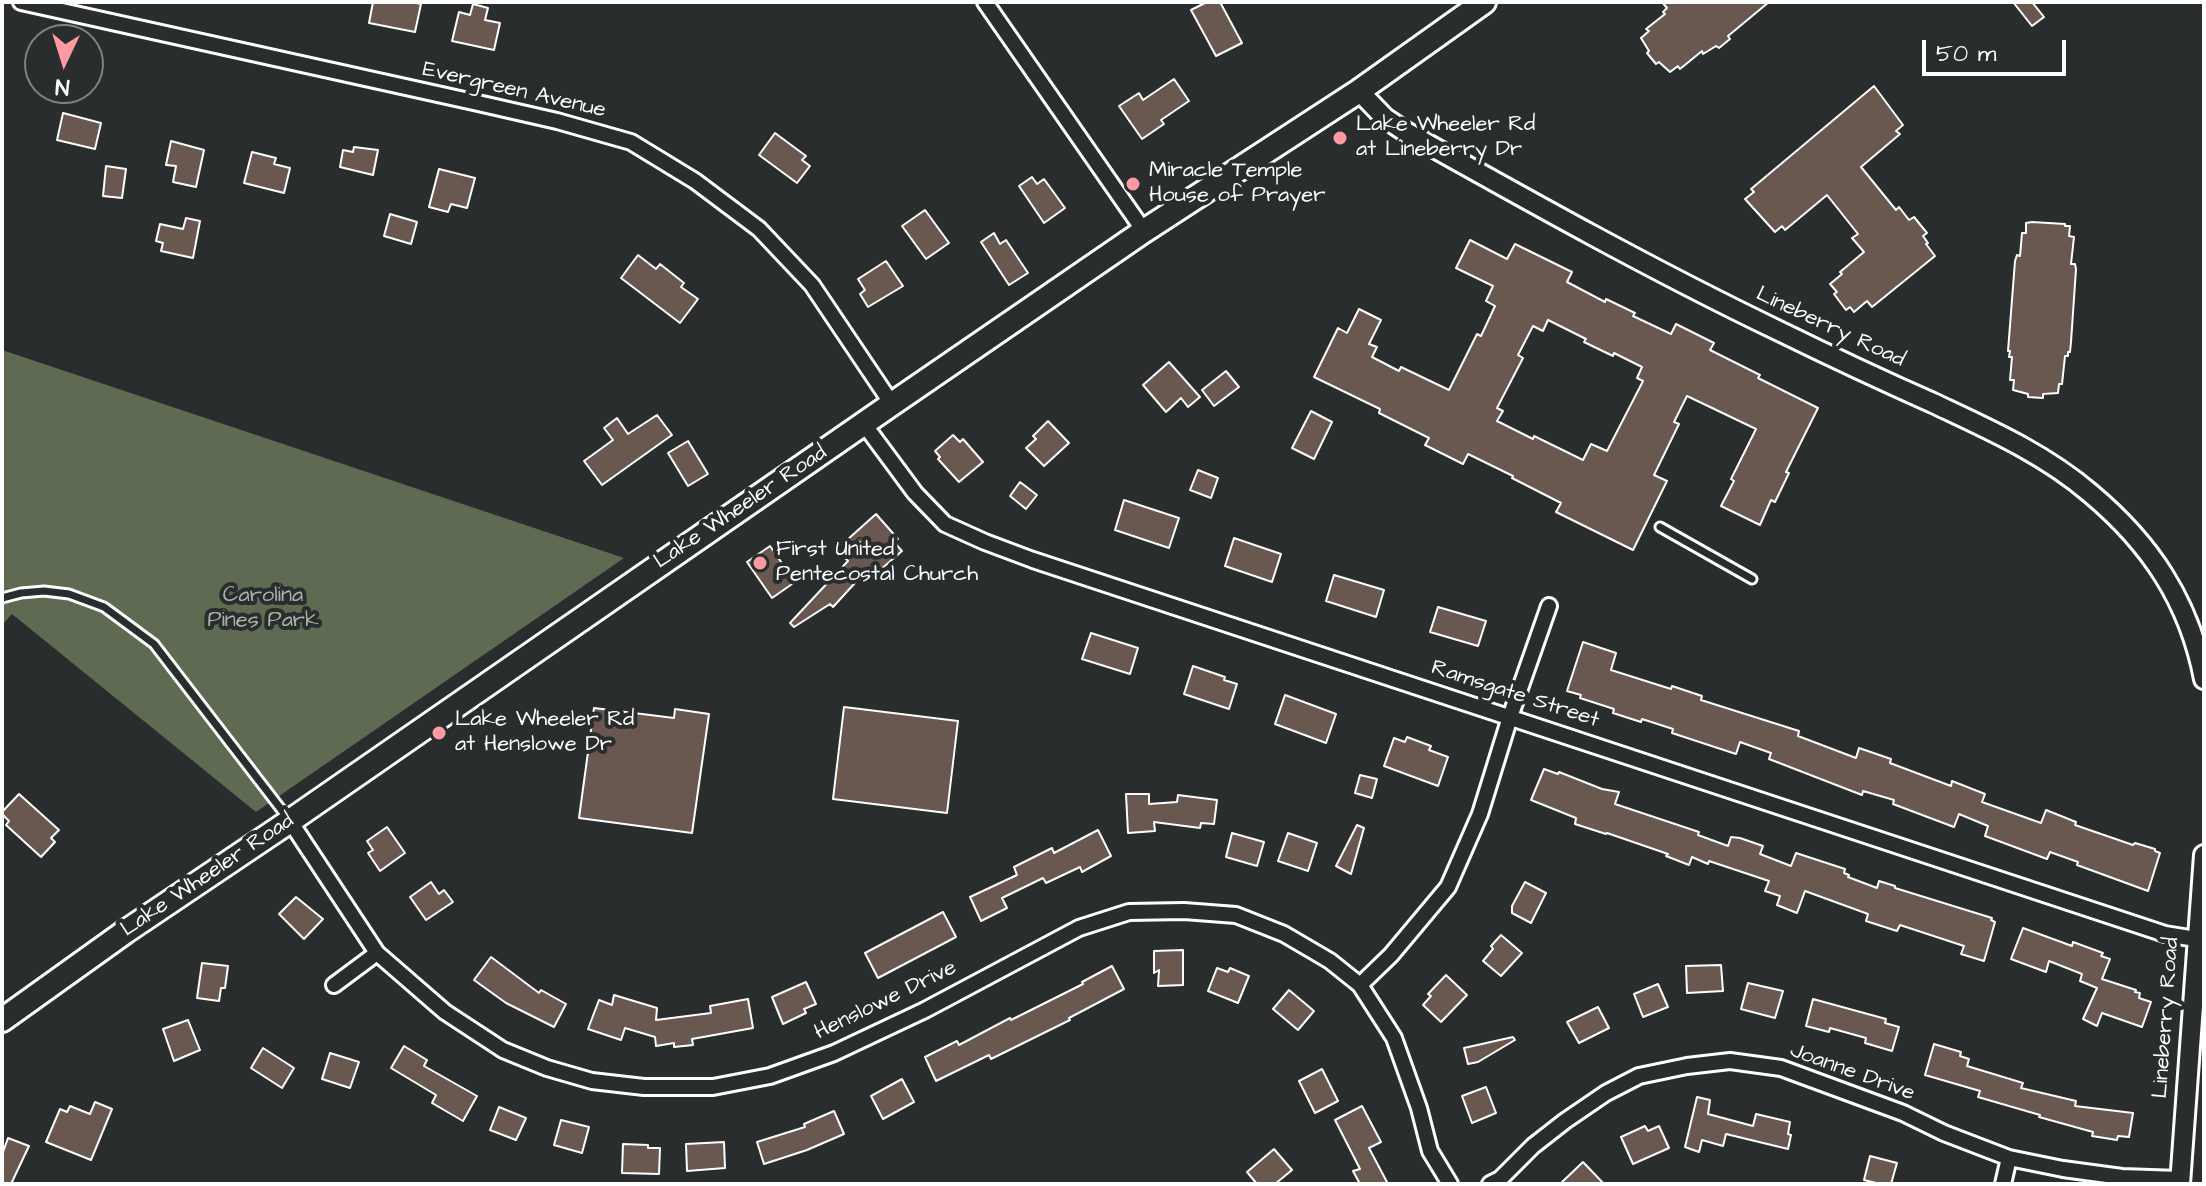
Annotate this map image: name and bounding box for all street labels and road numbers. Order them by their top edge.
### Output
street label: Evergreen Avenue [420,57,608,125]
street label: Lineberry Road [1751,282,1909,374]
street label: Lake Wheeler Road [650,440,832,576]
street label: Ramsgate Street [1428,655,1602,735]
street label: Lake Wheeler Road [117,808,299,944]
street label: Lineberry Road [2148,937,2186,1099]
street label: Henslowe Drive [811,955,961,1047]
street label: Joanne Drive [1786,1038,1918,1108]

